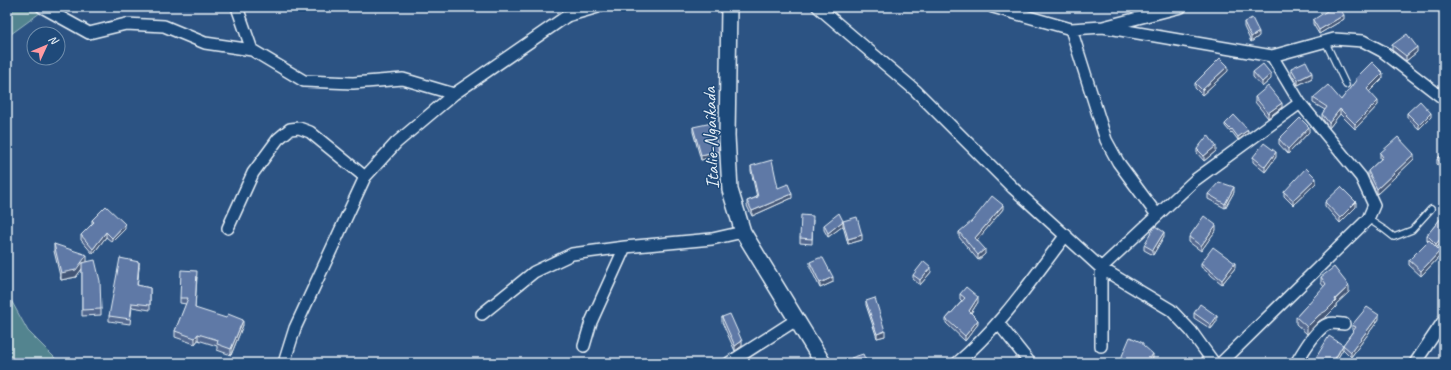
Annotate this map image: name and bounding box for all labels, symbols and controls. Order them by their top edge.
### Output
north arrow [26,26,66,66]
text: N [46,32,62,48]
street label: Italie-Ngaîkada [697,85,725,189]

